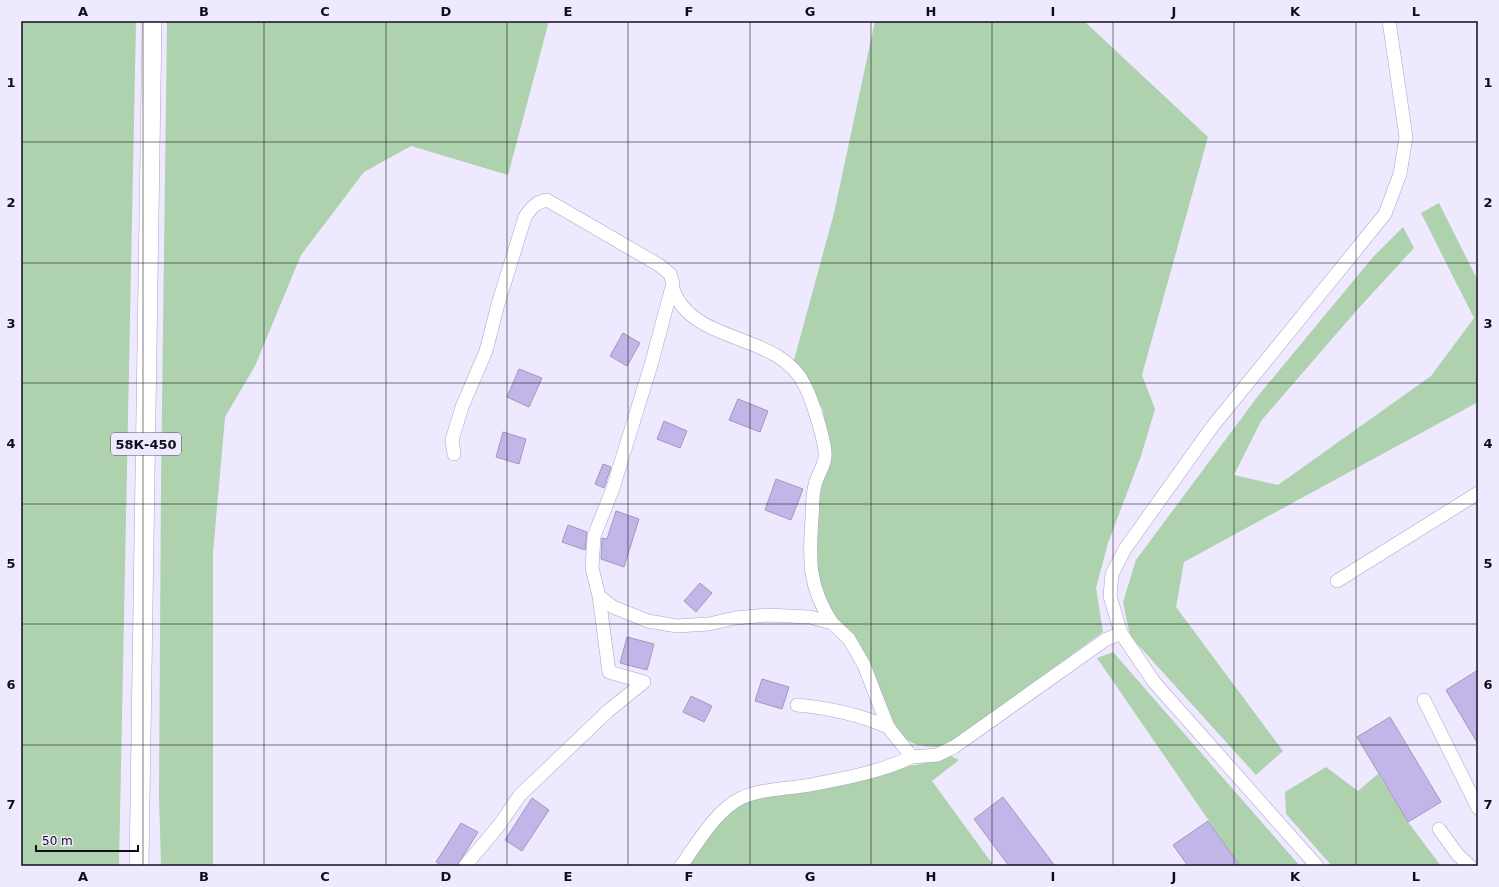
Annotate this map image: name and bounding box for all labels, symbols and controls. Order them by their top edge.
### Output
text: A [78,4,88,19]
text: B [199,4,209,19]
text: C [320,4,330,19]
text: D [441,4,452,19]
text: E [564,4,572,19]
text: F [685,4,693,19]
text: G [805,4,815,19]
text: H [926,4,936,19]
text: I [1051,4,1055,19]
text: J [1171,4,1176,19]
text: K [1290,4,1301,19]
text: L [1412,4,1420,19]
text: 1 [6,75,16,90]
text: 1 [1483,75,1493,90]
text: 2 [6,195,16,210]
text: 2 [1483,195,1493,210]
text: 3 [6,316,16,331]
text: 3 [1483,316,1493,331]
road number: 58К-450 [111,433,181,455]
text: 4 [6,436,16,451]
text: 4 [1483,436,1493,451]
text: 5 [6,556,16,571]
text: 5 [1483,556,1493,571]
text: 6 [6,677,16,692]
text: 6 [1483,677,1493,692]
text: 7 [6,797,16,812]
text: 7 [1483,797,1493,812]
scale bar [36,827,138,853]
text: 50 m [42,834,73,848]
text: A [78,869,88,884]
text: B [199,869,209,884]
text: C [320,869,330,884]
text: D [441,869,452,884]
text: E [564,869,572,884]
text: F [685,869,693,884]
text: G [805,869,815,884]
text: H [926,869,936,884]
text: I [1051,869,1055,884]
text: J [1171,869,1176,884]
text: K [1290,869,1301,884]
text: L [1412,869,1420,884]

